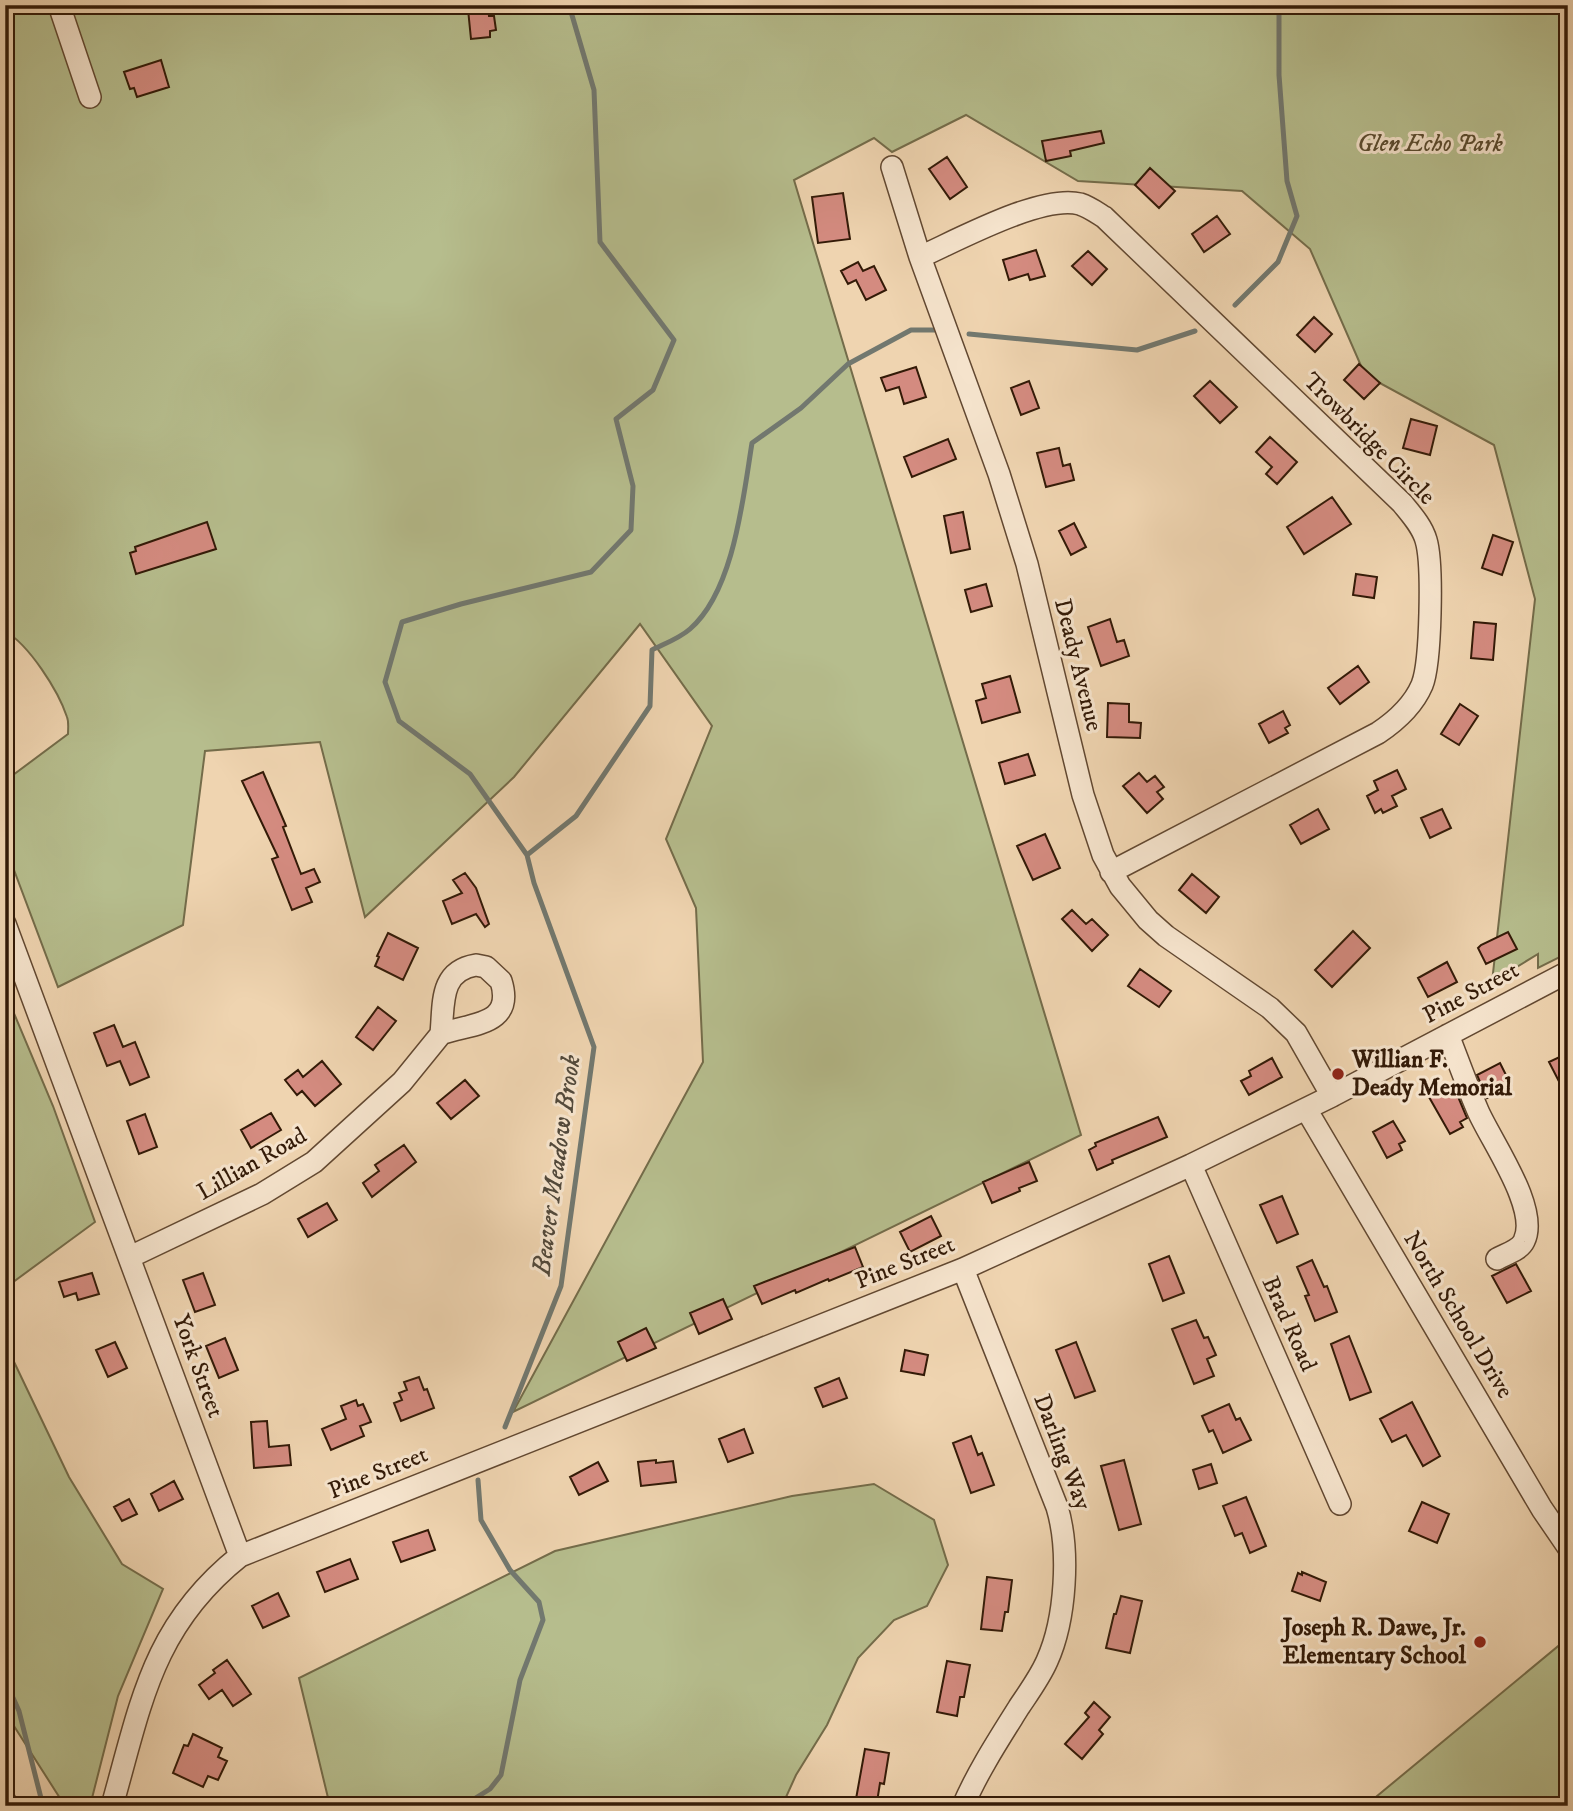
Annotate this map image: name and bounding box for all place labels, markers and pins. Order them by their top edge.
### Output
place label: Willian F. Deady Memorial [1351,1045,1513,1103]
marker: Willian F. Deady Memorial [1330,1066,1346,1082]
place label: Joseph R. Dawe, Jr. Elementary School [1280,1613,1467,1671]
marker: Joseph R. Dawe, Jr. Elementary School [1472,1634,1488,1650]

